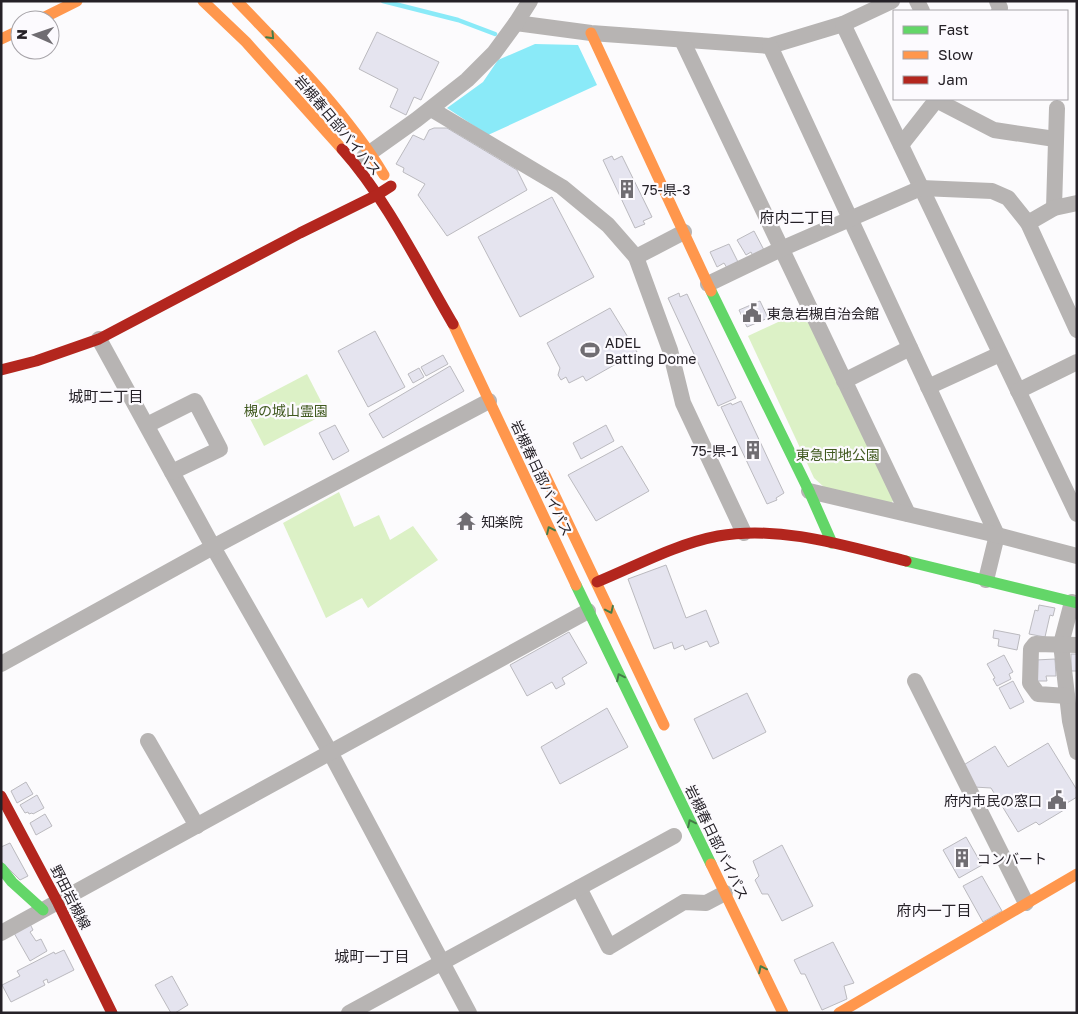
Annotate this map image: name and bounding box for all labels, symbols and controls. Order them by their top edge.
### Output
north arrow [10,10,60,60]
legend [893,10,1068,100]
text: Fast [938,20,969,38]
text: N [13,29,30,40]
one-way arrow [265,30,274,39]
text: Slow [938,45,973,63]
text: Jam [938,70,968,88]
street label: 岩槻春日部バイパス [291,71,385,179]
building icon: 75-県-3 [616,178,638,200]
place label: 75-県-3 [642,181,690,198]
district label: 府内二丁目 [759,208,835,226]
public building icon: 東急岩槻自治会館 [741,302,763,324]
place label: 東急岩槻自治会館 [767,305,879,322]
place label: ADEL Batting Dome [605,334,696,367]
sports icon: ADEL Batting Dome [579,339,601,361]
district label: 城町二丁目 [68,387,144,405]
park label: 槻の城山霊園 [244,402,328,419]
street label: 岩槻春日部バイパス [508,417,576,539]
building icon: 75-県-1 [742,439,764,461]
place label: 75-県-1 [691,442,738,459]
park label: 東急団地公園 [796,446,880,463]
temple icon: 知楽院 [455,510,477,532]
place label: 知楽院 [481,513,523,530]
one-way arrow [545,526,556,535]
one-way arrow [604,605,614,614]
one-way arrow [615,673,626,682]
street label: 岩槻春日部バイパス [682,782,752,902]
public building icon: 府内市民の窓口 [1046,789,1068,811]
place label: 府内市民の窓口 [944,792,1042,809]
one-way arrow [687,819,697,828]
building icon: コンバート [951,847,973,869]
place label: コンバート [977,850,1047,867]
street label: 野田岩槻線 [48,862,94,932]
district label: 府内一丁目 [896,901,972,919]
district label: 城町一丁目 [334,947,410,965]
one-way arrow [758,965,768,974]

